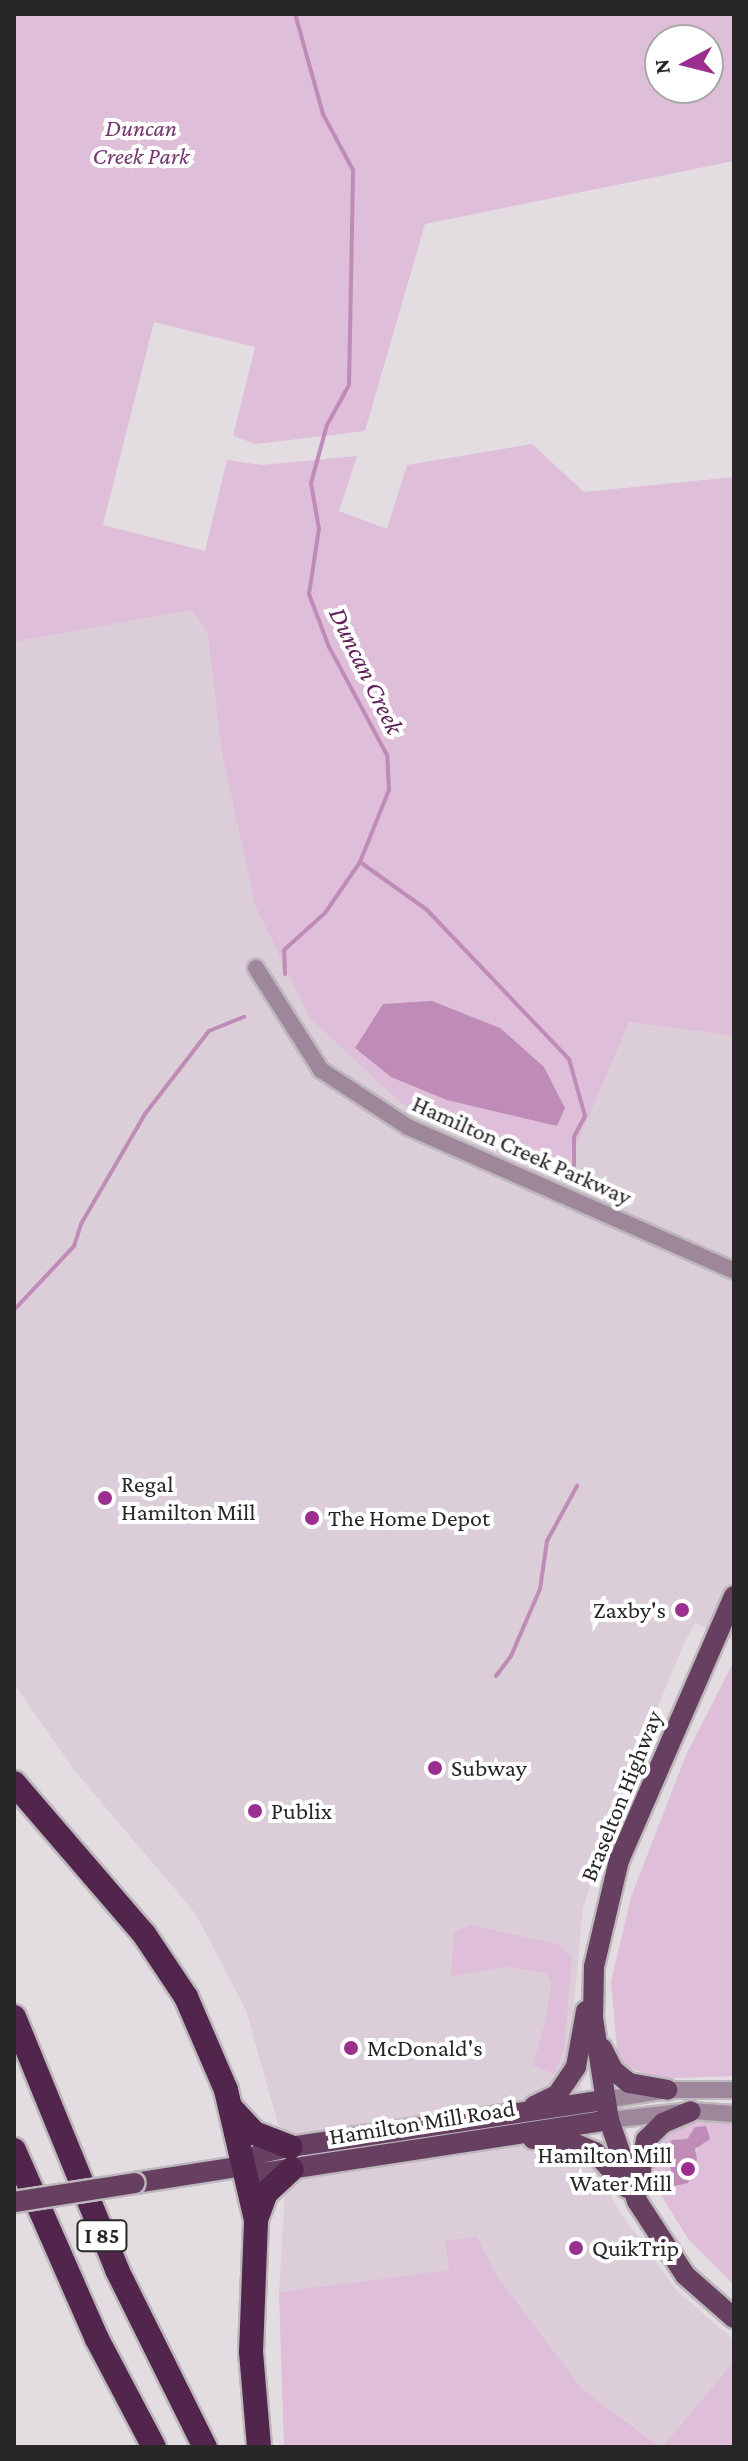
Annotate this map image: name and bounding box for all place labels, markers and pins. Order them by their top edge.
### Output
place label: Regal Hamilton Mill [121,1470,256,1526]
marker: Regal Hamilton Mill [96,1489,114,1507]
place label: The Home Depot [328,1504,490,1532]
marker: The Home Depot [303,1509,321,1527]
place label: Zaxby's [593,1596,666,1624]
marker: Zaxby's [673,1601,691,1619]
place label: Subway [451,1754,527,1782]
marker: Subway [426,1759,444,1777]
place label: Publix [271,1797,332,1825]
marker: Publix [246,1802,264,1820]
place label: McDonald's [367,2034,483,2062]
marker: McDonald's [342,2039,360,2057]
place label: Hamilton Mill Water Mill [537,2141,672,2197]
marker: Hamilton Mill Water Mill [679,2160,697,2178]
place label: QuikTrip [592,2234,679,2262]
marker: QuikTrip [567,2239,585,2257]

